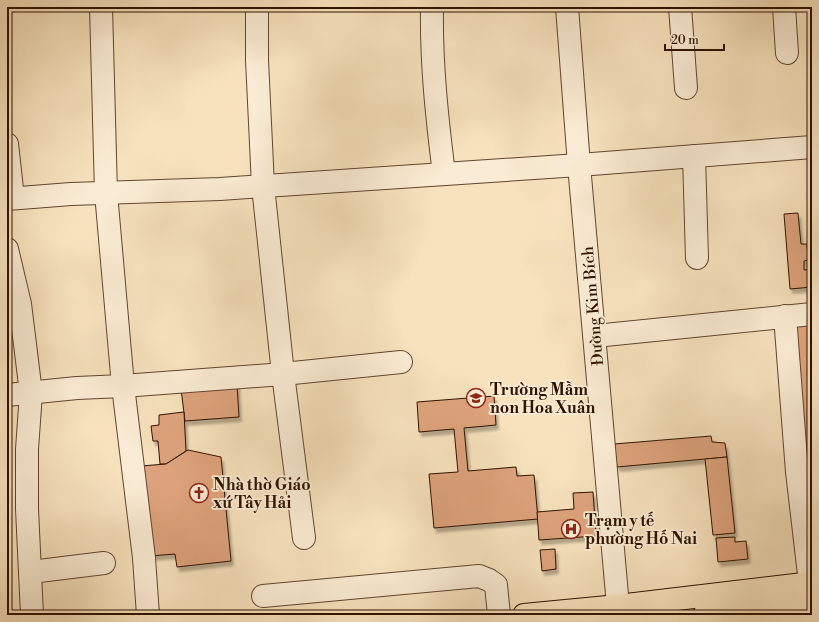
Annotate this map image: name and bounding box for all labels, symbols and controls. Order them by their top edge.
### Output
scale bar [665,26,724,52]
text: 20 m [671,33,699,48]
street label: Đường Kim Bích [578,245,608,367]
place label: Trường Mầm non Hoa Xuân [490,380,595,418]
school or university icon: Trường Mầm non Hoa Xuân [465,387,487,409]
place label: Nhà thờ Giáo xứ Tây Hải [213,475,311,513]
church icon: Nhà thờ Giáo xứ Tây Hải [188,482,210,504]
place label: Trạm y tế phường Hố Nai [585,511,697,549]
hospital icon: Trạm y tế phường Hố Nai [560,518,582,540]

